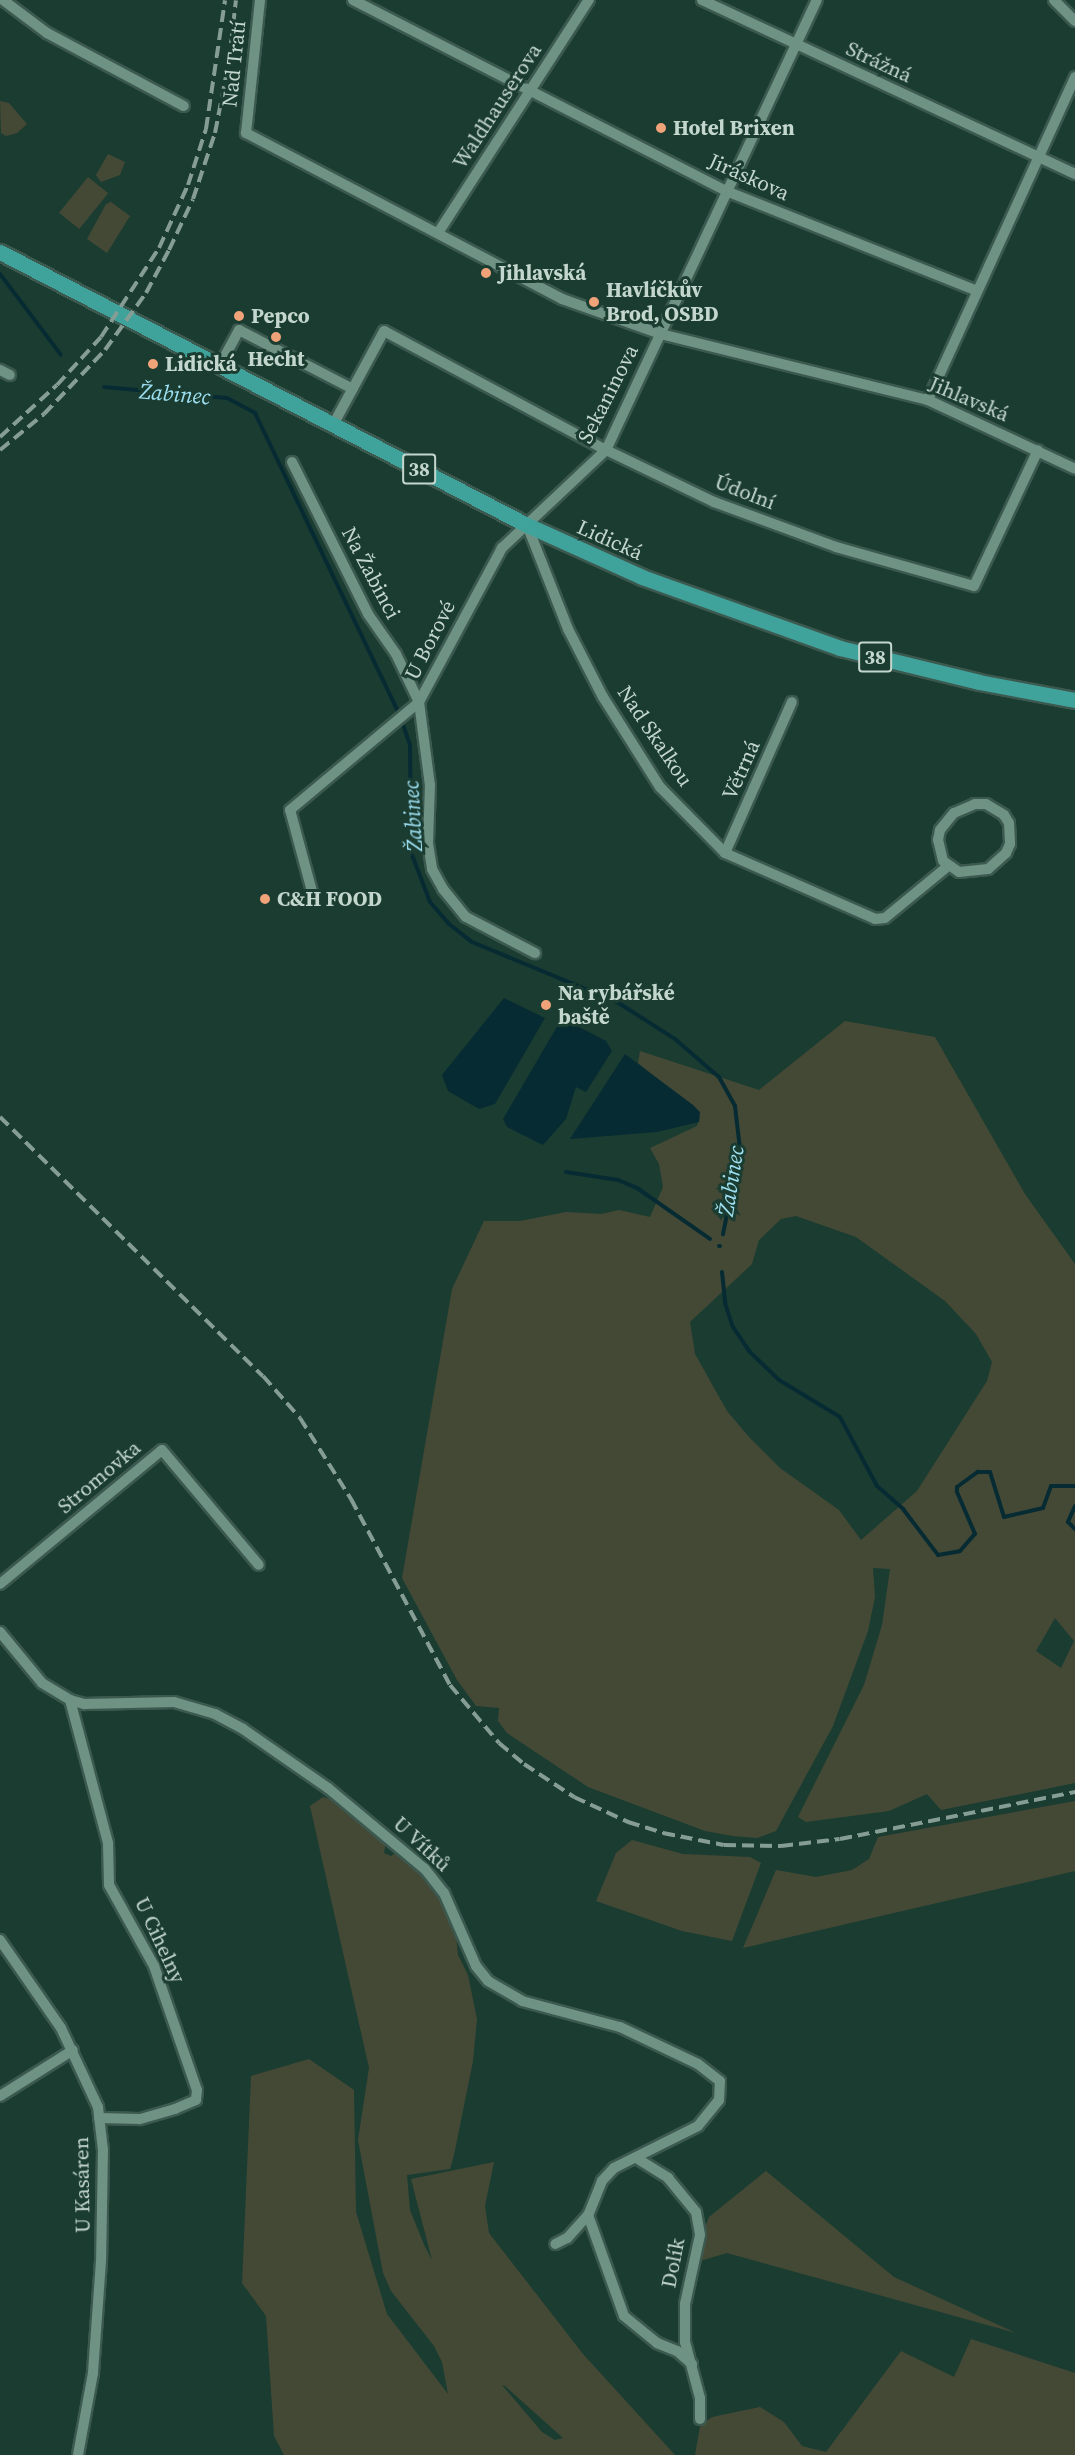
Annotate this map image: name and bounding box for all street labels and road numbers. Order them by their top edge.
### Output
street label: Nad Tratí [217,19,251,109]
street label: Strážná [842,36,916,88]
street label: Waldhauserova [447,39,547,173]
street label: Jiráskova [705,148,793,206]
street label: Sekaninova [572,340,644,448]
street label: Jihlavská [925,371,1013,427]
road number: 38 [401,452,437,486]
street label: Údolní [711,469,779,515]
street label: Lidická [573,514,647,566]
street label: Na Žabinci [336,523,406,623]
street label: U Borové [399,596,461,684]
road number: 38 [857,640,893,674]
street label: Nad Skalkou [612,681,698,791]
street label: Větrná [717,736,765,804]
street label: Stromovka [52,1435,146,1519]
street label: U Vítků [388,1811,456,1877]
street label: U Cihelny [129,1893,191,1987]
street label: U Kasáren [69,2137,95,2233]
street label: Dolík [656,2236,690,2290]

